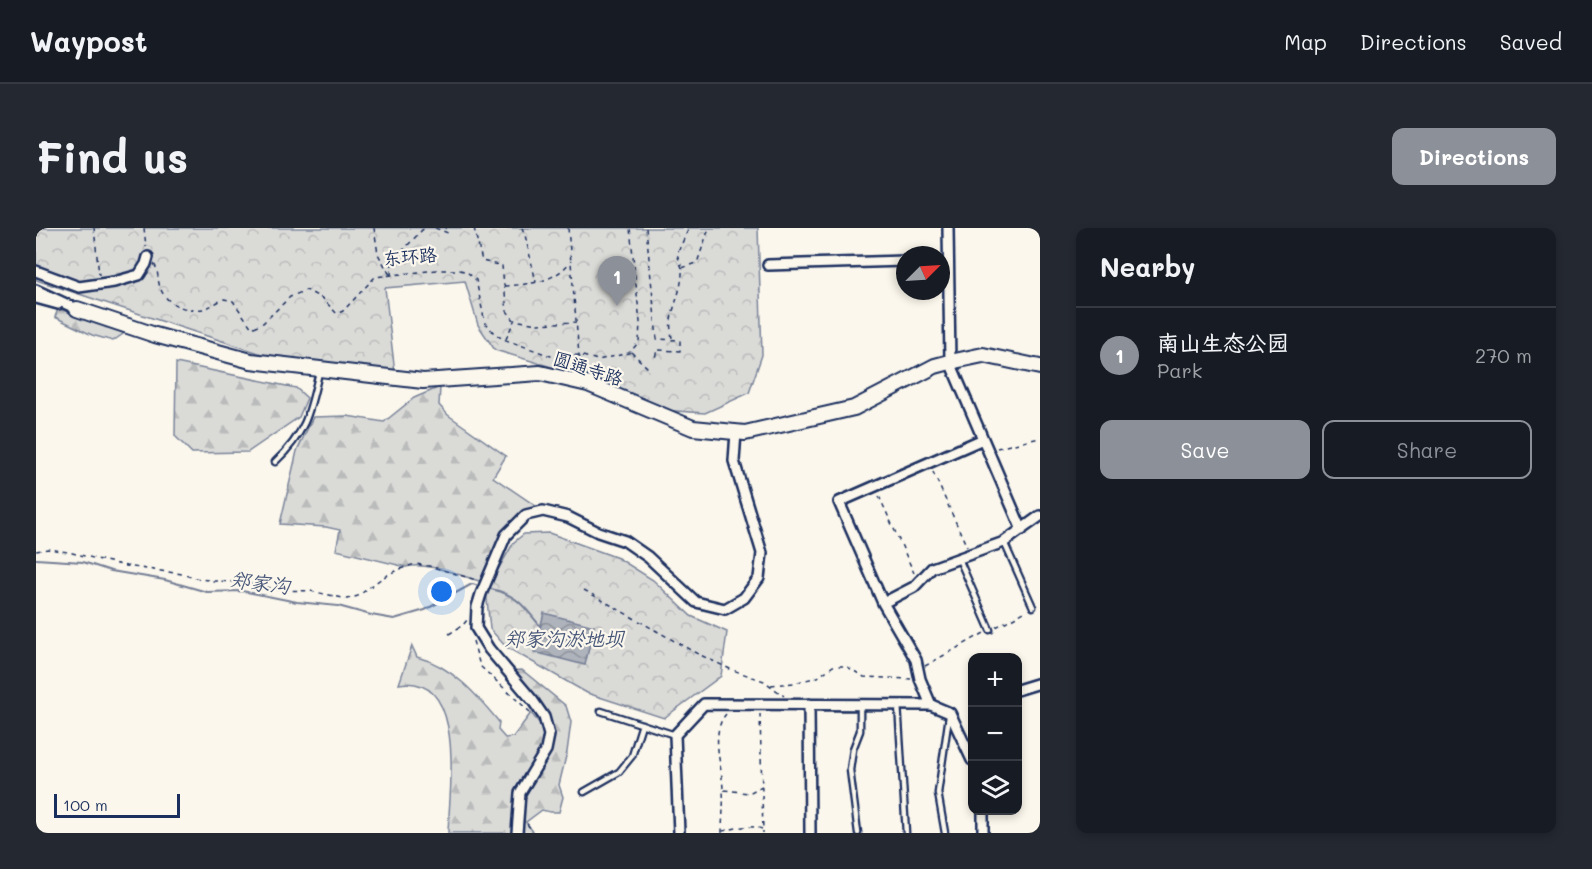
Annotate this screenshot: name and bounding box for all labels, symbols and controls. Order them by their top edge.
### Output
text: Waypost [30,23,147,59]
text: Map [1284,28,1327,55]
text: Directions [1360,28,1467,55]
text: Saved [1500,28,1562,55]
button: Directions [1392,128,1556,185]
text: Find us [36,129,188,184]
street label: 东环路 [382,242,438,270]
north arrow [896,246,950,300]
text: Nearby [1100,250,1195,284]
pin: 1 [598,256,636,306]
text: 南山生态公园 [1157,328,1289,357]
text: 1 [1115,342,1124,368]
text: 270 m [1475,342,1532,368]
street label: 圆通寺路 [550,346,626,391]
text: Park [1157,357,1202,383]
button: Save [1100,420,1310,479]
button: Share [1322,420,1532,479]
water label: 郑家沟 [229,565,293,599]
your location [427,577,456,606]
water label: 郑家沟淤地坝 [504,625,626,651]
map controls [968,653,1022,815]
button: + [968,653,1022,707]
button: − [968,707,1022,761]
button: layers [968,761,1022,815]
scale bar [54,791,180,818]
text: 100 m [63,794,108,815]

